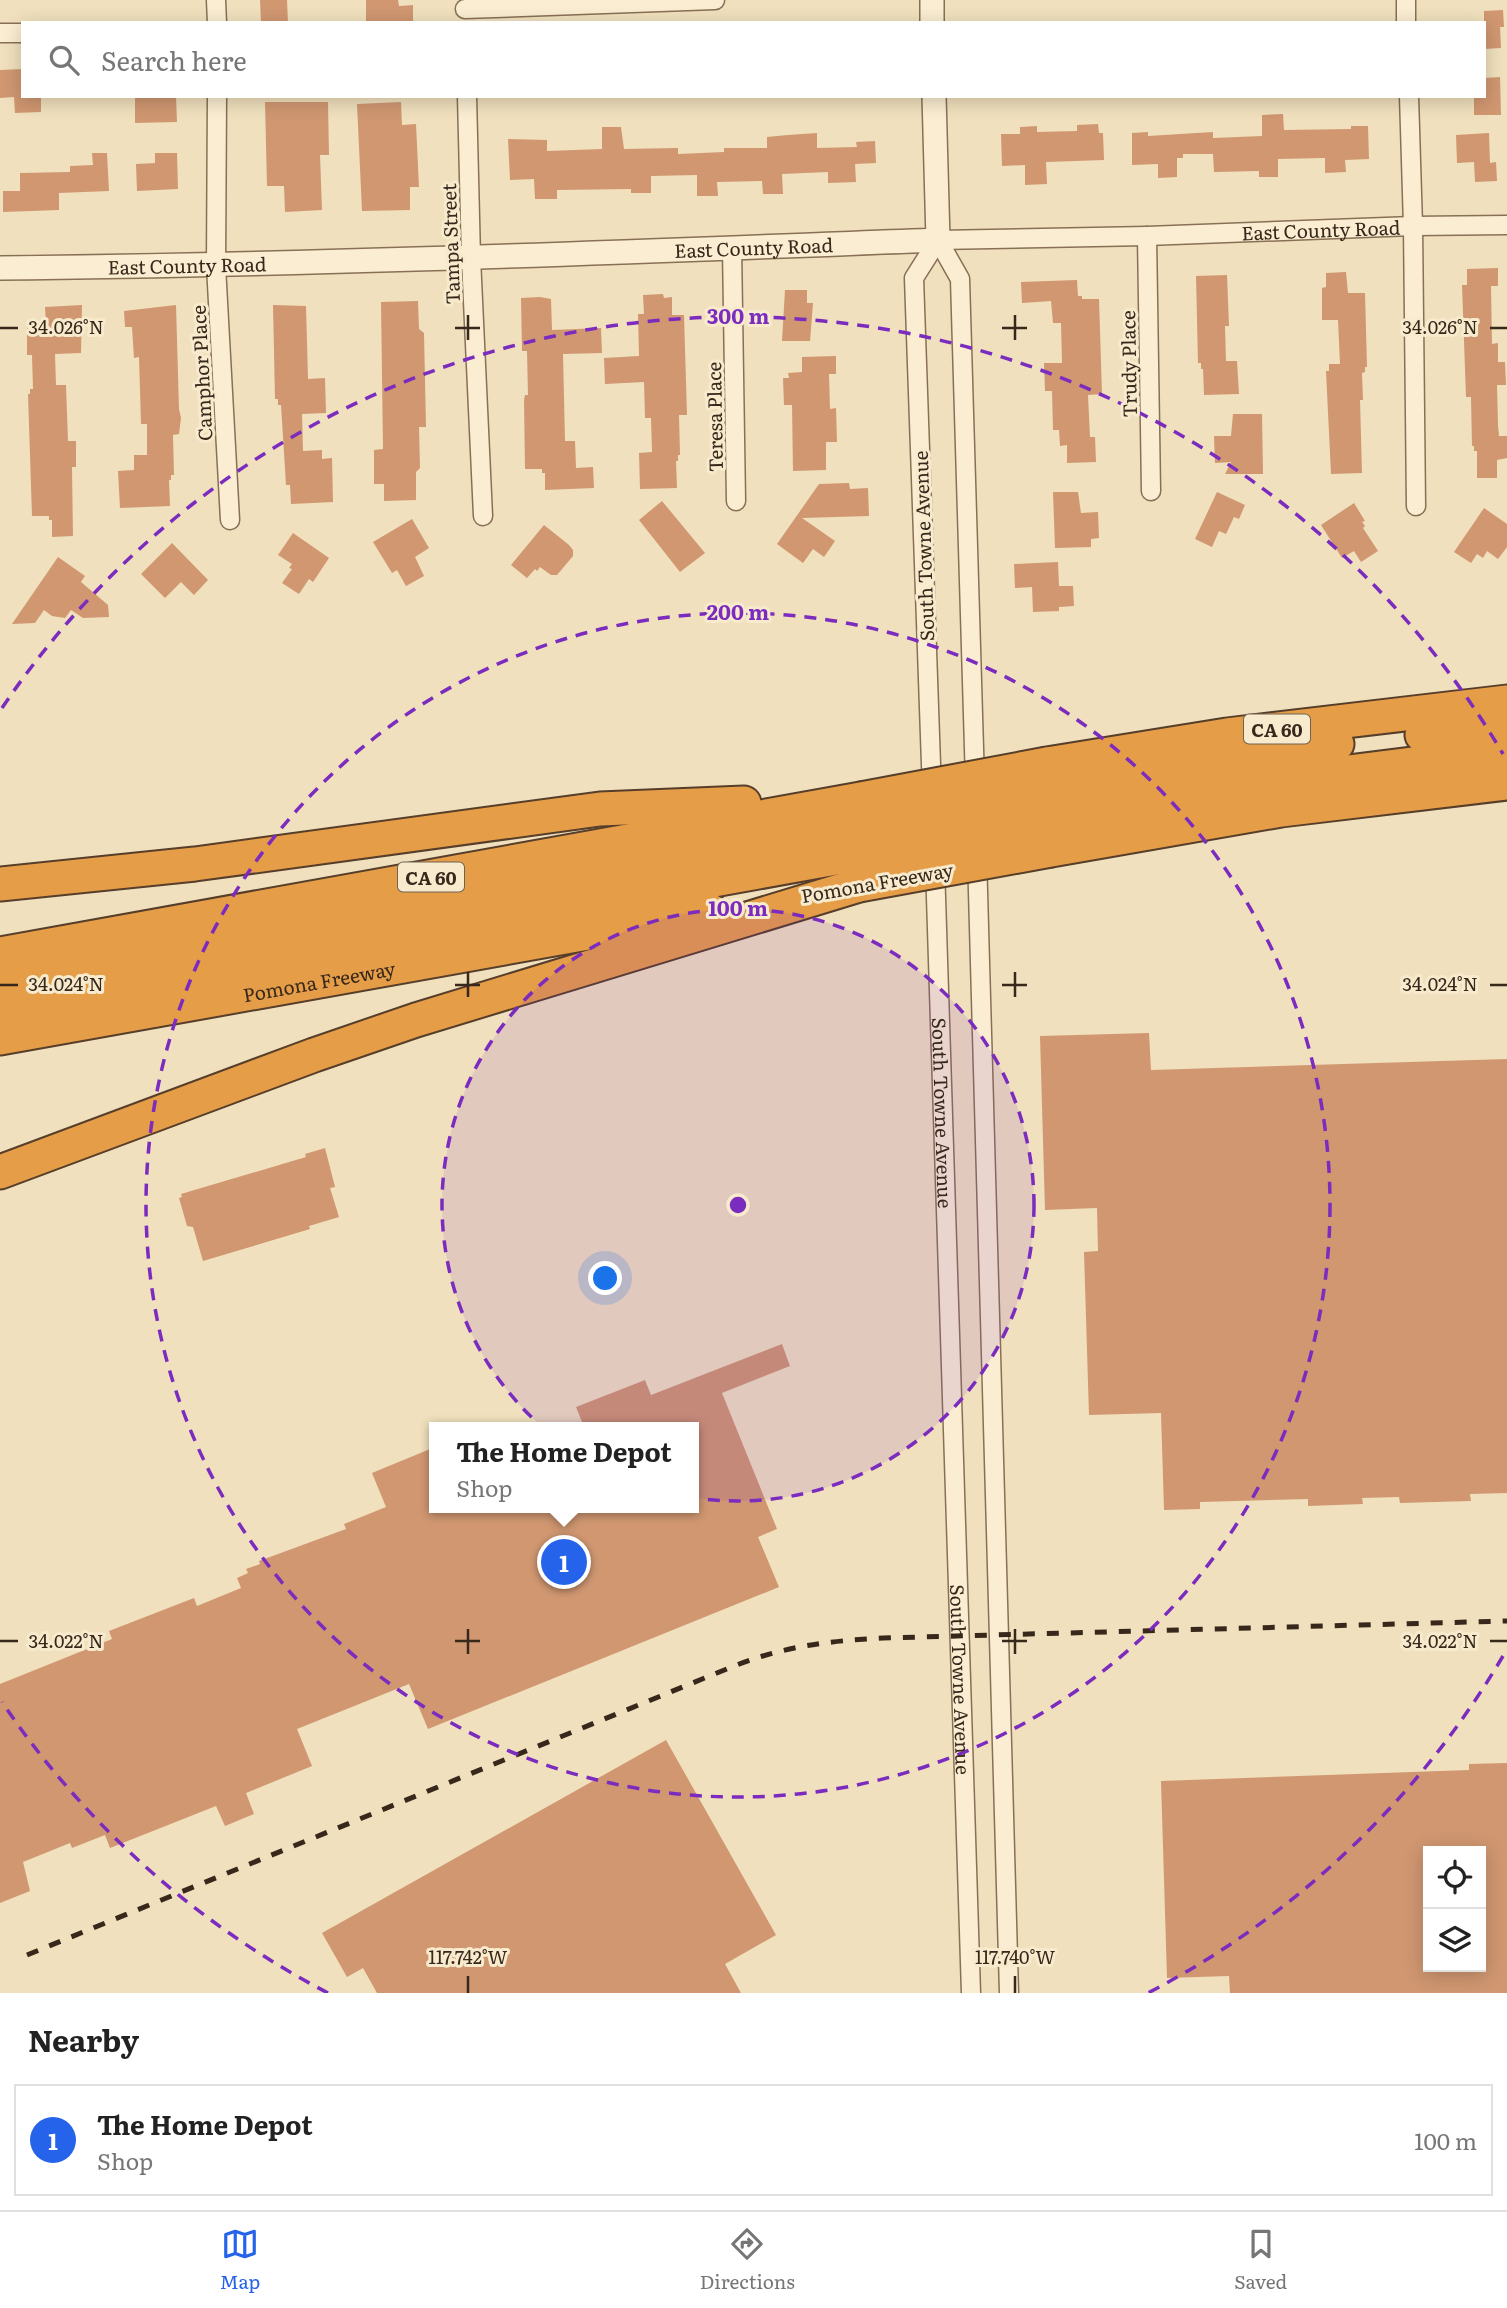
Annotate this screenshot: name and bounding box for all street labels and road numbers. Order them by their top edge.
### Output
street label: Tampa Street [434,183,466,305]
street label: East County Road [1241,212,1401,246]
street label: East County Road [674,230,834,264]
street label: East County Road [107,249,267,281]
street label: Camphor Place [183,304,219,442]
street label: Trudy Place [1113,310,1143,418]
street label: Teresa Place [699,361,729,473]
street label: South Towne Avenue [906,450,940,642]
road number: CA 60 [1244,714,1310,744]
street label: Pomona Freeway [799,855,955,909]
road number: CA 60 [398,862,464,892]
street label: Pomona Freeway [241,954,397,1008]
street label: South Towne Avenue [926,1017,960,1209]
street label: South Towne Avenue [944,1584,978,1776]

